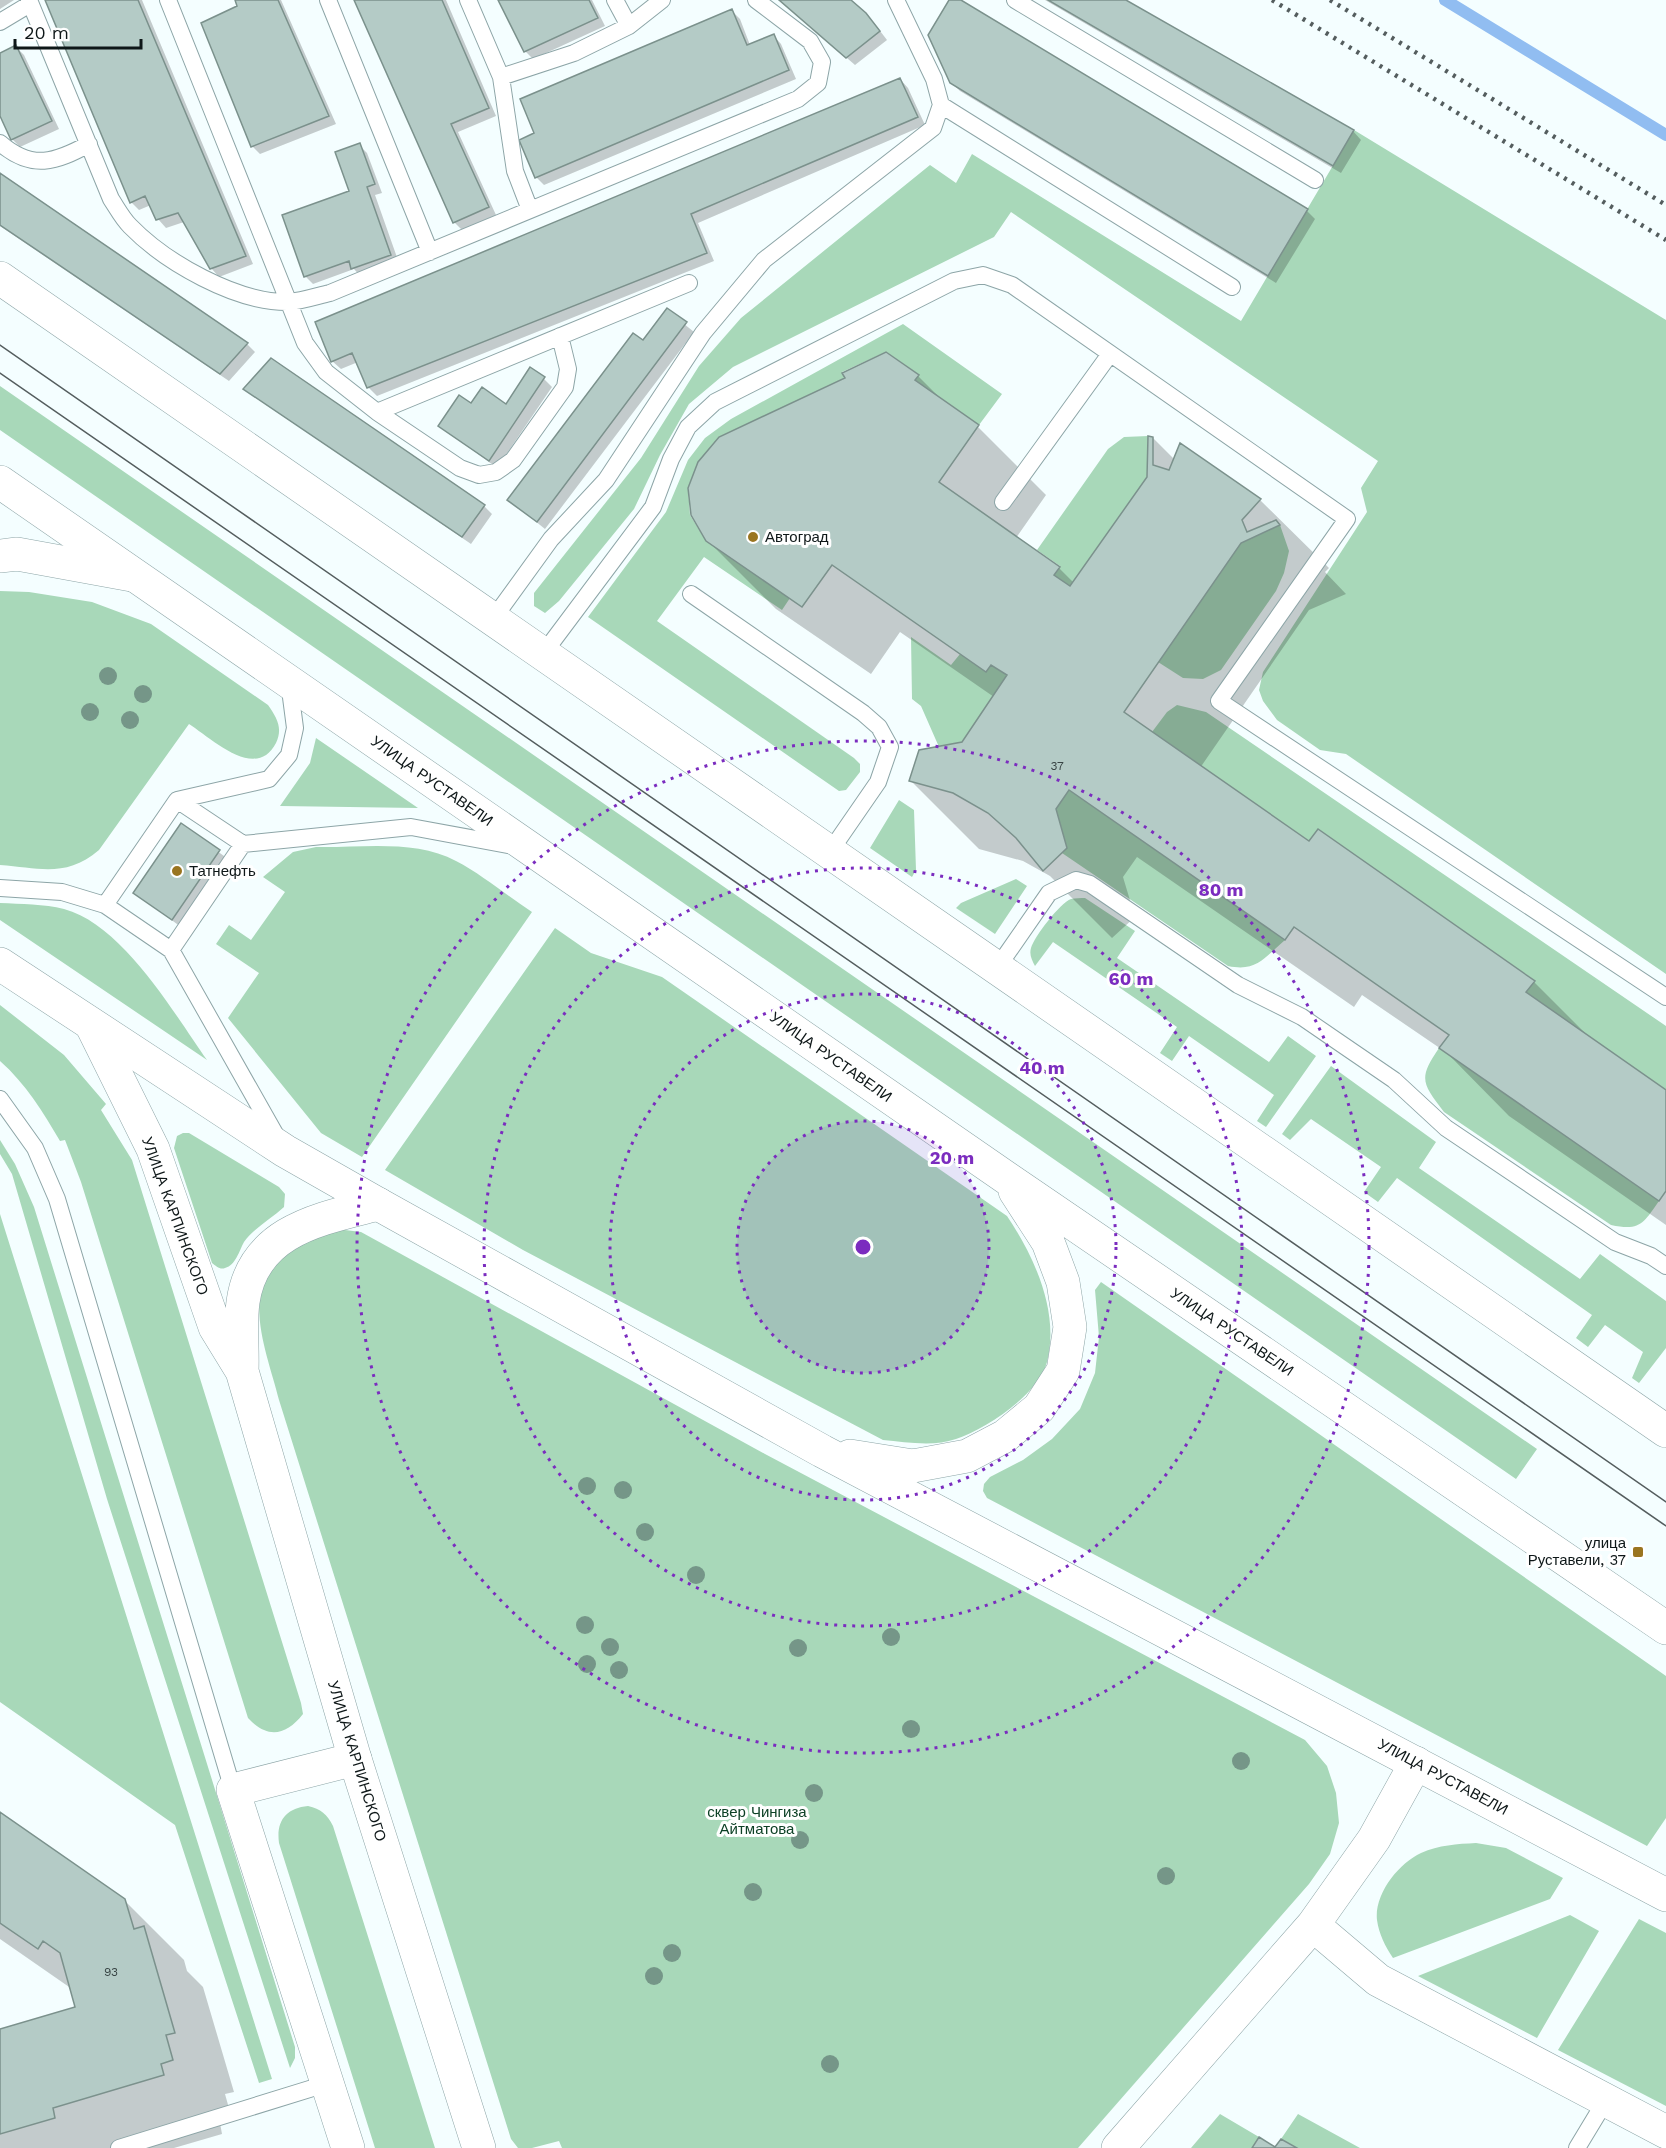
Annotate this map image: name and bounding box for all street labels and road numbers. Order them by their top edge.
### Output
street label: УЛИЦА РУСТАВЕЛИ [368,732,496,830]
street label: УЛИЦА РУСТАВЕЛИ [767,1008,895,1106]
street label: УЛИЦА КАРПИНСКОГО [138,1134,212,1298]
street label: УЛИЦА РУСТАВЕЛИ [1167,1284,1297,1380]
street label: УЛИЦА КАРПИНСКОГО [324,1678,390,1844]
street label: УЛИЦА РУСТАВЕЛИ [1375,1735,1511,1819]

